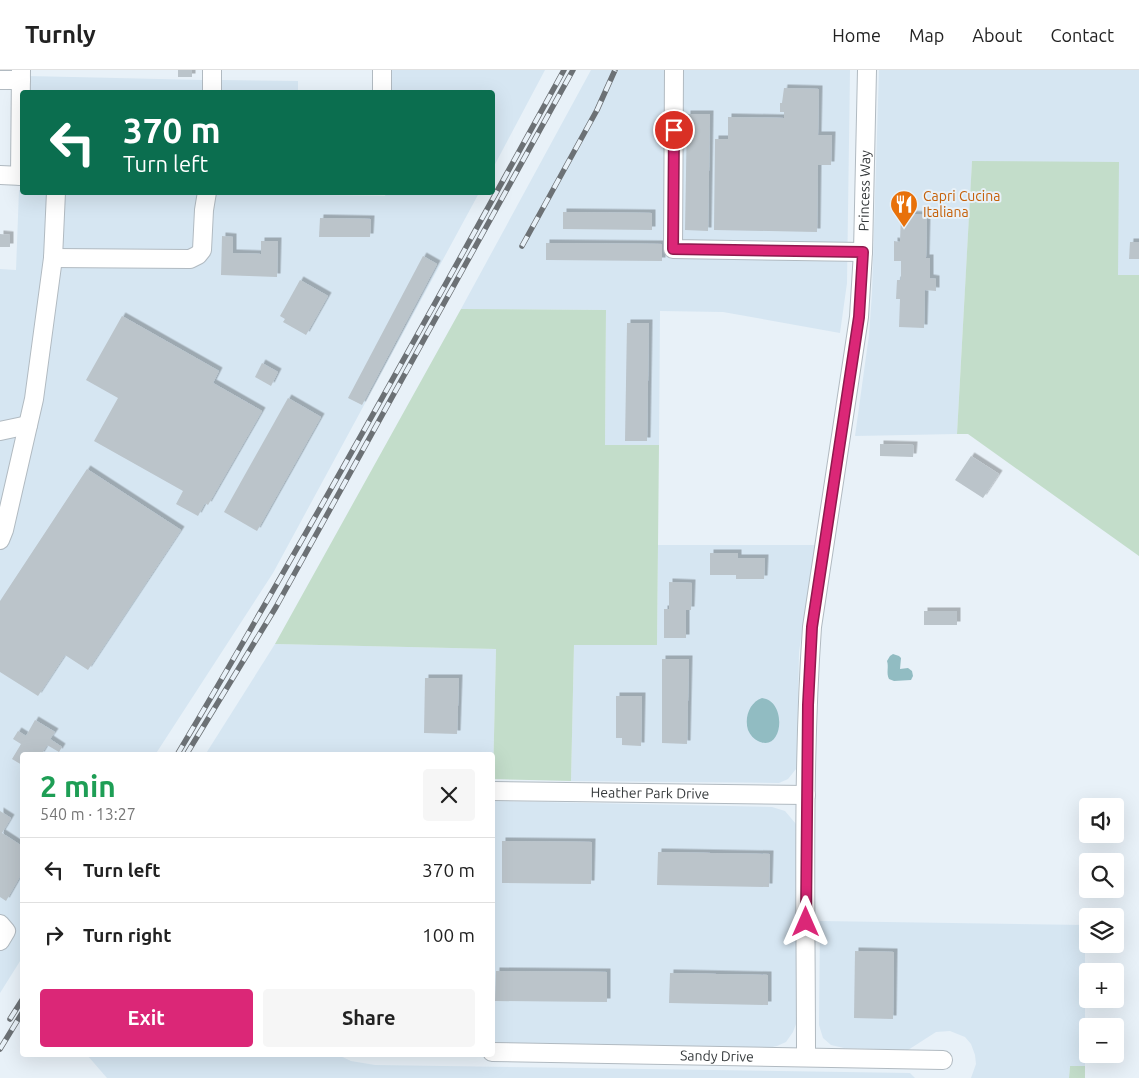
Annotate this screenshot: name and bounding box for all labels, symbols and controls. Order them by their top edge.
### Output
text: Turnly [25,21,96,48]
text: Home [832,25,881,45]
text: Map [909,25,944,45]
text: About [972,25,1022,45]
text: Contact [1050,25,1114,45]
pin [653,109,695,151]
icon: left [40,110,105,175]
text: 370 m [123,110,221,150]
icon: arrive [660,116,688,144]
street label: Princess Way [855,150,873,232]
text: Turn left [123,151,208,176]
place label: Capri Cucina Italiana [923,188,1000,220]
restaurant icon: Capri Cucina Italiana [889,189,919,228]
text: 2 min [40,769,116,803]
button: close [423,769,475,821]
street label: Heather Park Drive [591,784,709,802]
map controls [1079,798,1124,1063]
button: sound [1079,798,1124,843]
text: 540 m · 13:27 [40,805,136,823]
button: search [1079,853,1124,898]
icon: left [40,856,68,884]
text: Turn left [83,859,161,881]
text: 370 m [422,859,475,881]
position arrow [779,895,831,947]
button: layers [1079,908,1124,953]
icon: right [40,921,68,949]
text: Turn right [83,924,171,946]
text: 100 m [422,924,475,946]
button: + [1079,963,1124,1008]
button: Exit [40,989,253,1047]
button: Share [263,989,475,1047]
button: − [1079,1018,1124,1063]
street label: Sandy Drive [680,1047,754,1065]

